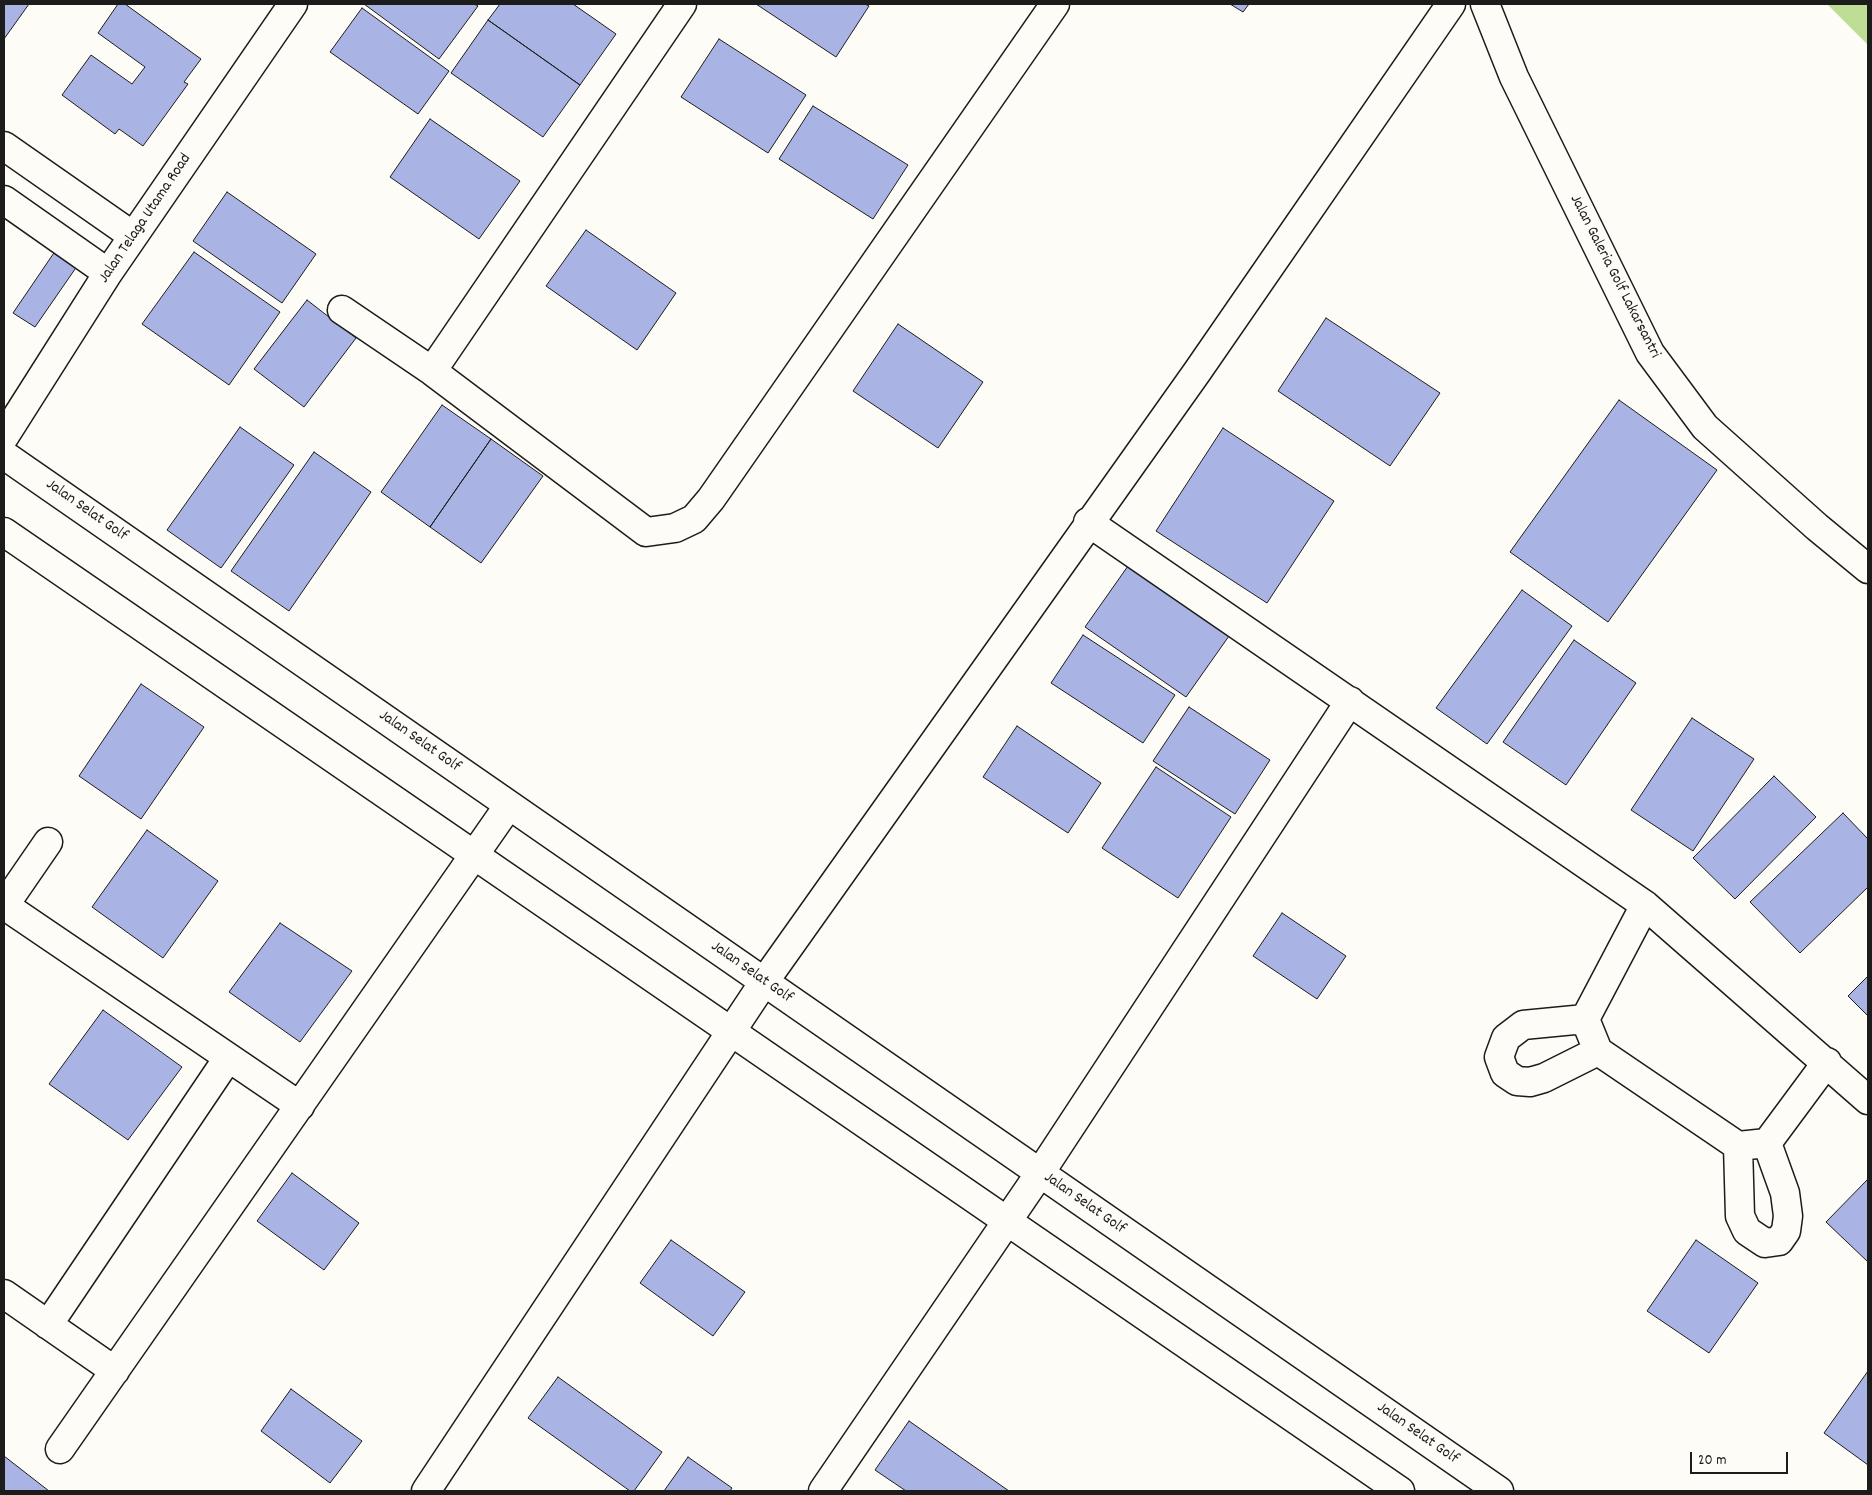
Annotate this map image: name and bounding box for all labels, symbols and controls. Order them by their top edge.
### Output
street label: Jalan Telaga Utama Road [96,151,196,287]
street label: Jalan Galeria Golf Lakarsantri [1564,192,1664,362]
street label: Jalan Selat Golf [41,476,131,546]
street label: Jalan Selat Golf [374,707,464,777]
street label: Jalan Selat Golf [706,938,796,1008]
street label: Jalan Selat Golf [1039,1169,1129,1239]
street label: Jalan Selat Golf [1372,1399,1462,1469]
scale bar [1692,1442,1790,1474]
text: 20 m [1698,1450,1726,1472]

